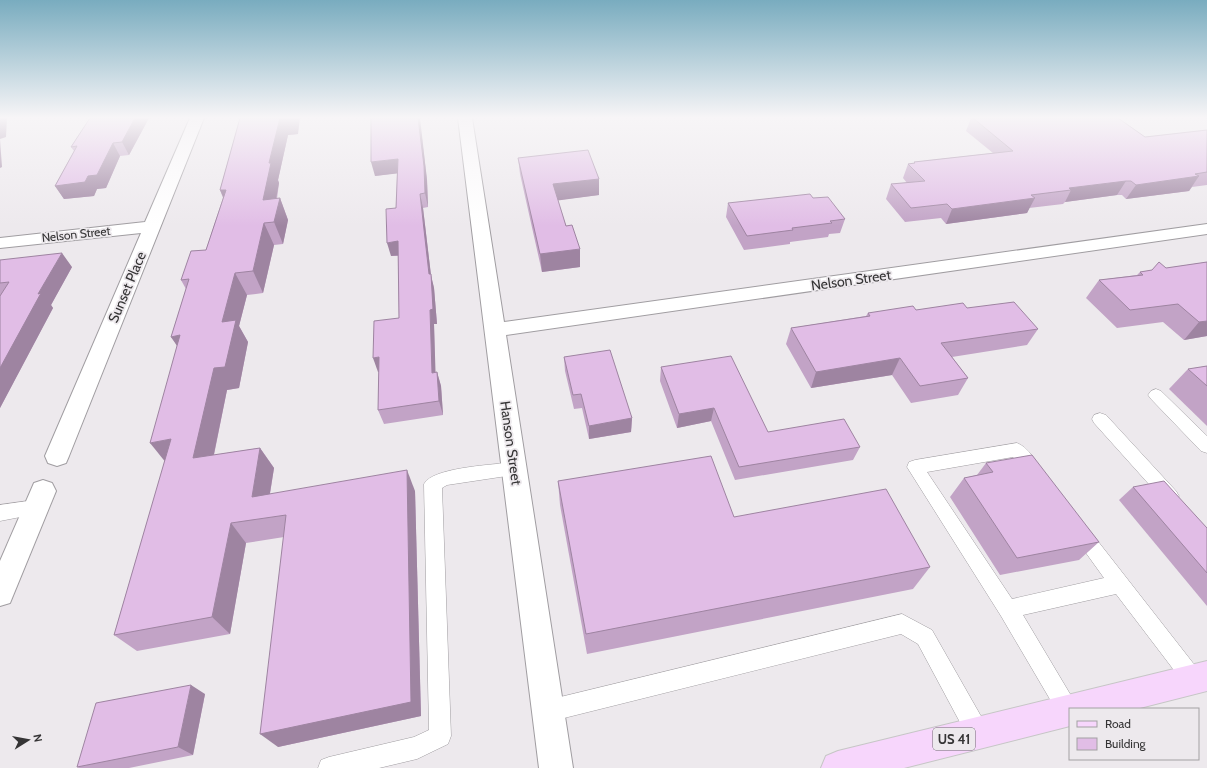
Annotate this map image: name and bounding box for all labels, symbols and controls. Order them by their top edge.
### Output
street label: Nelson Street [41,223,111,245]
street label: Sunset Place [104,249,150,325]
street label: Nelson Street [810,265,892,295]
street label: Hanson Street [496,400,526,486]
legend [1069,708,1199,760]
text: Road [1105,716,1131,731]
north arrow [8,720,48,760]
road number: US 41 [933,728,975,750]
text: N [30,733,45,743]
text: Building [1105,736,1147,751]

